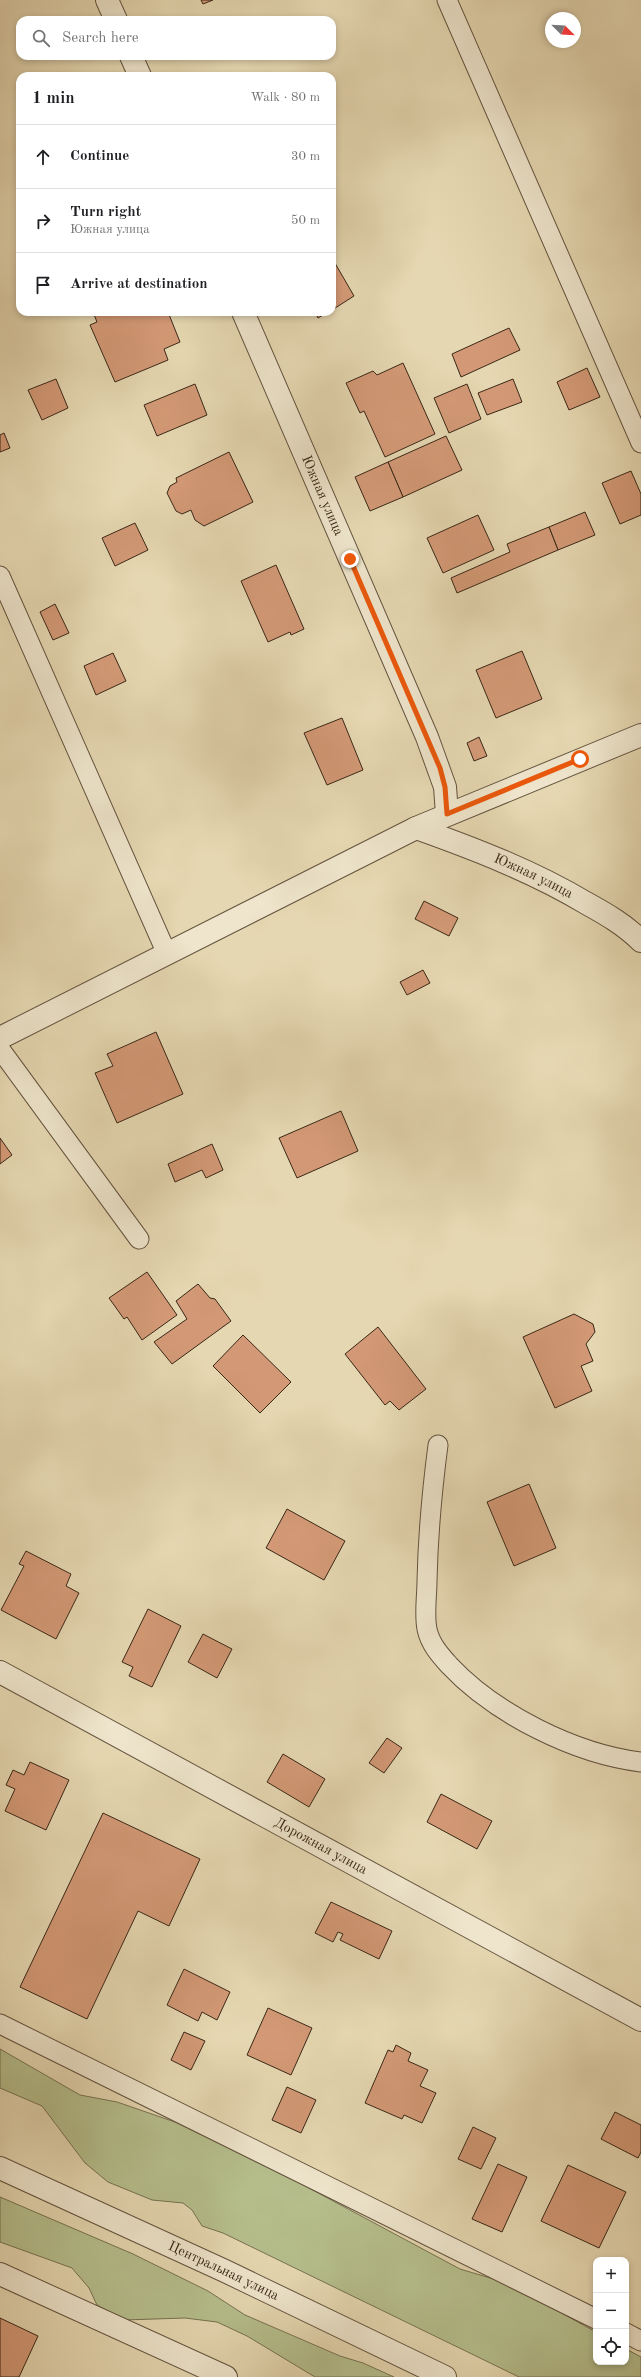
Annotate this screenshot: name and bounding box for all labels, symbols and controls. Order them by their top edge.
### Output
north arrow [545,12,581,48]
search box [16,16,336,60]
icon: search [30,27,52,49]
text: Search here [62,31,139,46]
text: 1 min [32,90,75,107]
text: Walk · 80 m [251,91,320,104]
icon: ahead [32,146,54,168]
text: Continue [70,149,129,164]
text: 30 m [291,150,320,163]
text: Turn right [70,205,141,220]
icon: right [32,210,54,232]
text: 50 m [291,214,320,227]
text: Южная улица [70,223,150,236]
icon: arrive [32,274,54,296]
text: Arrive at destination [70,277,208,292]
street label: Южная улица [299,453,346,538]
route end [341,550,359,568]
route start [571,750,589,768]
street label: Южная улица [492,851,575,901]
street label: Дорожная улица [272,1815,370,1877]
street label: Центральная улица [166,2239,281,2303]
map controls [593,2257,629,2365]
button: + [593,2257,629,2293]
button: − [593,2293,629,2329]
button: locate [593,2329,629,2365]

